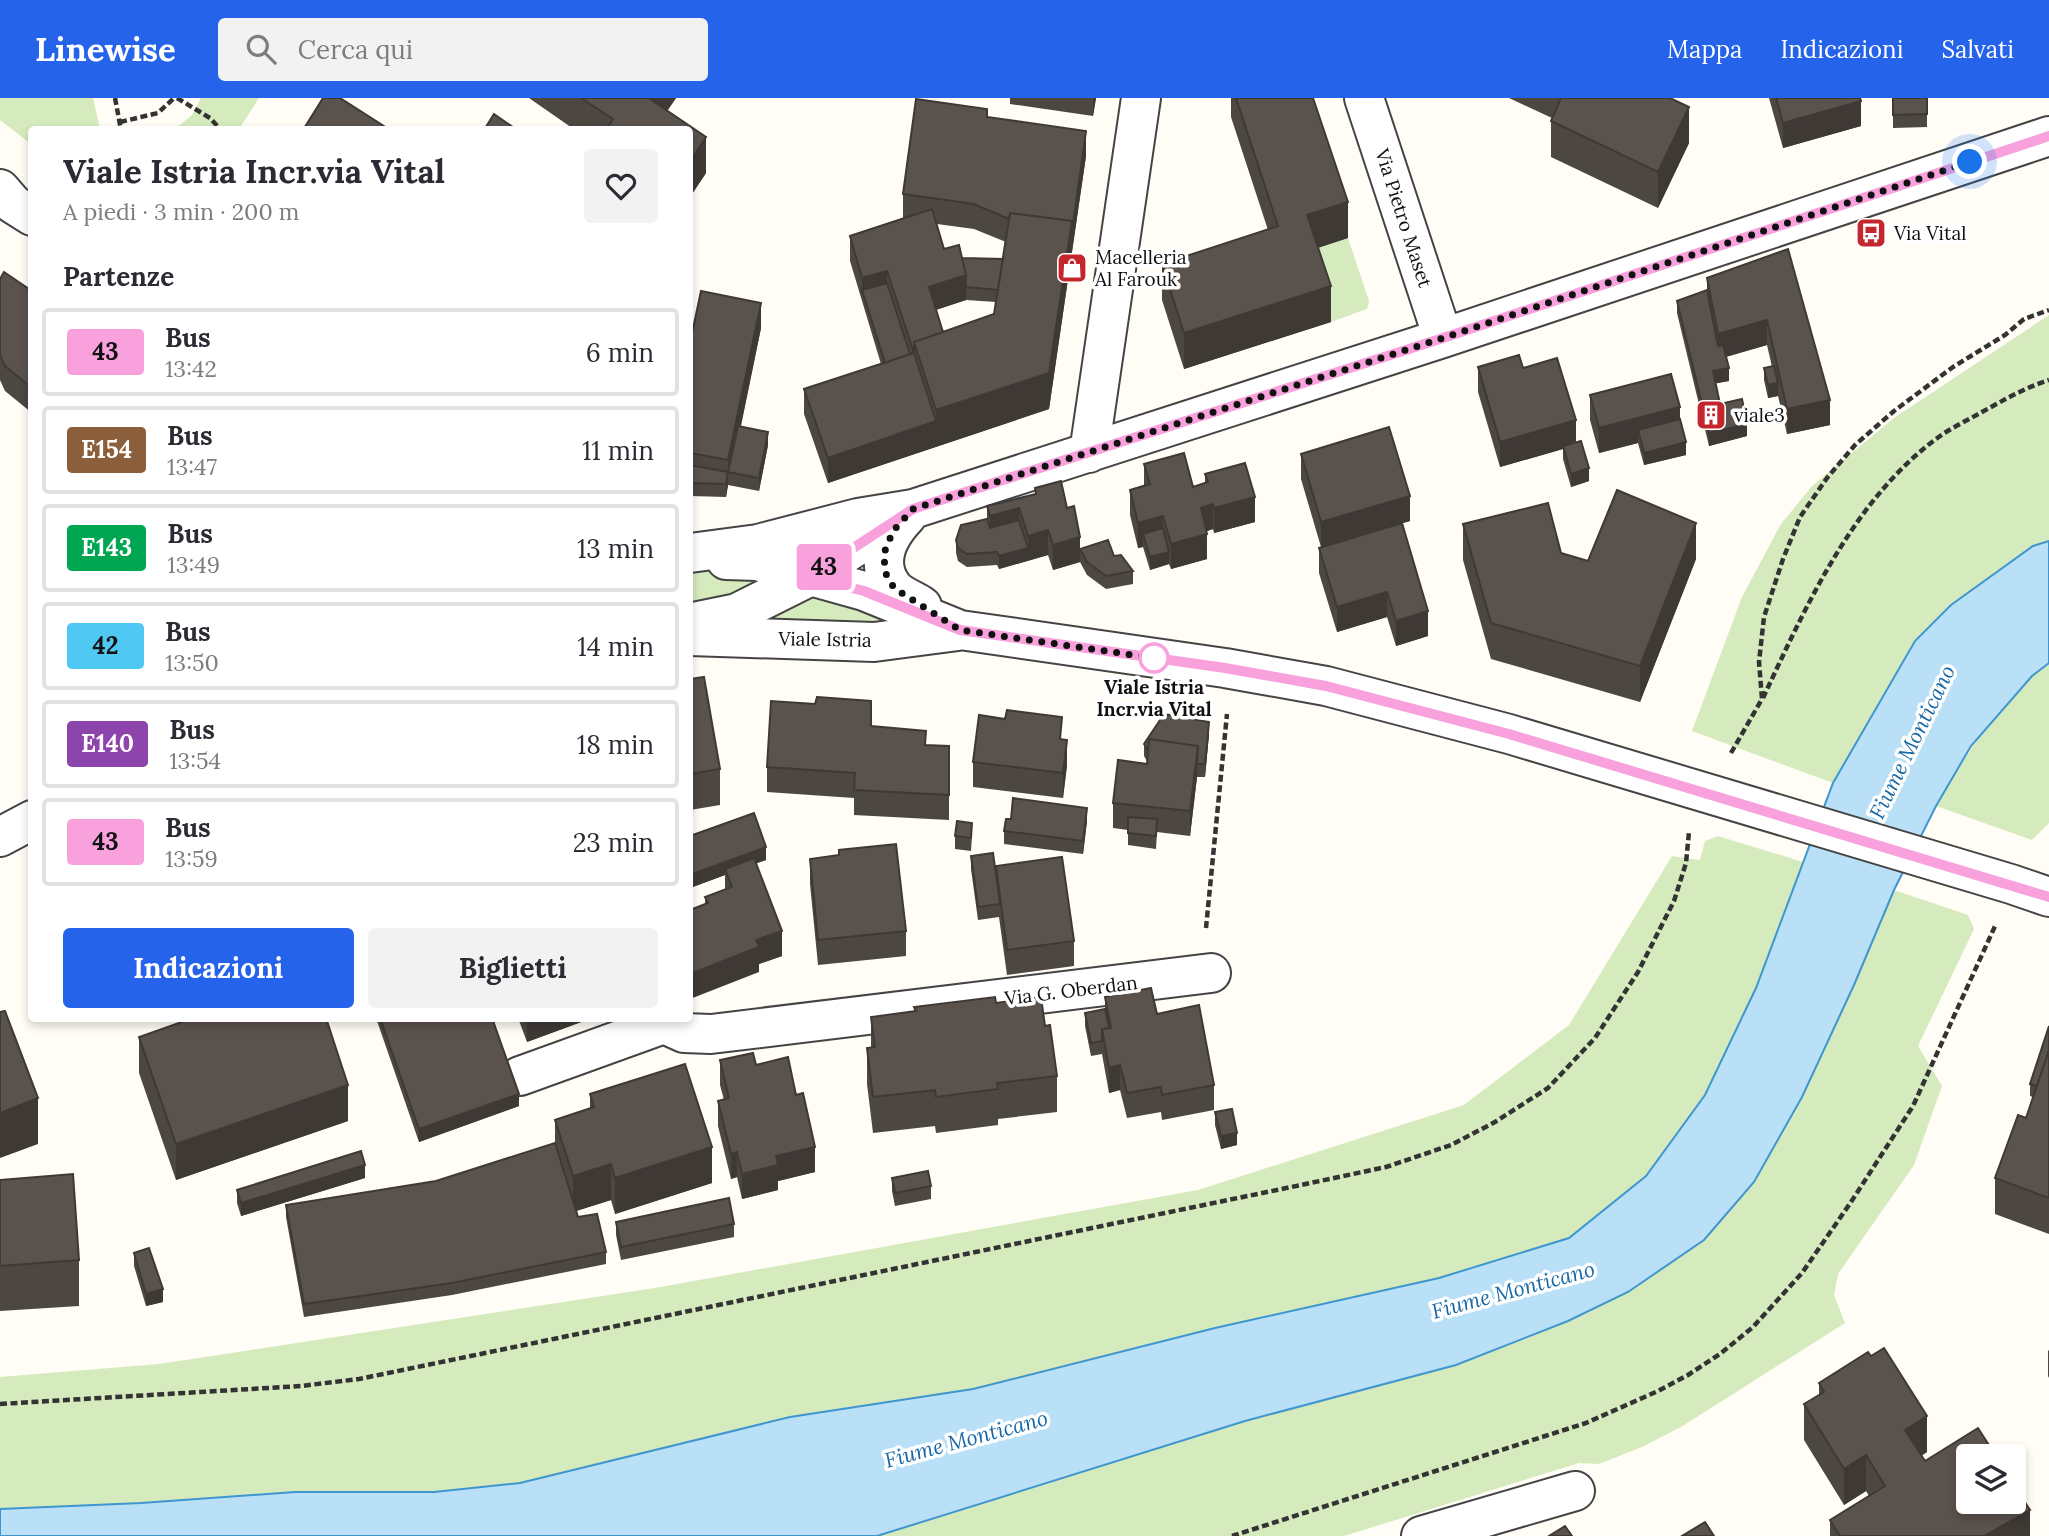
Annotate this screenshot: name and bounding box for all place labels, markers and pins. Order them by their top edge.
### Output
bus stop icon: Via Vital [1854,216,1888,250]
place label: Via Vital [1893,221,1966,245]
place label: Macelleria Al Farouk [1094,245,1187,291]
shop icon: Macelleria Al Farouk [1055,251,1089,285]
building icon: viale3 [1694,398,1728,432]
place label: viale3 [1734,403,1785,427]
marker: Viale Istria Incr.via Vital [1139,643,1169,673]
place label: Viale Istria Incr.via Vital [1096,675,1212,721]

